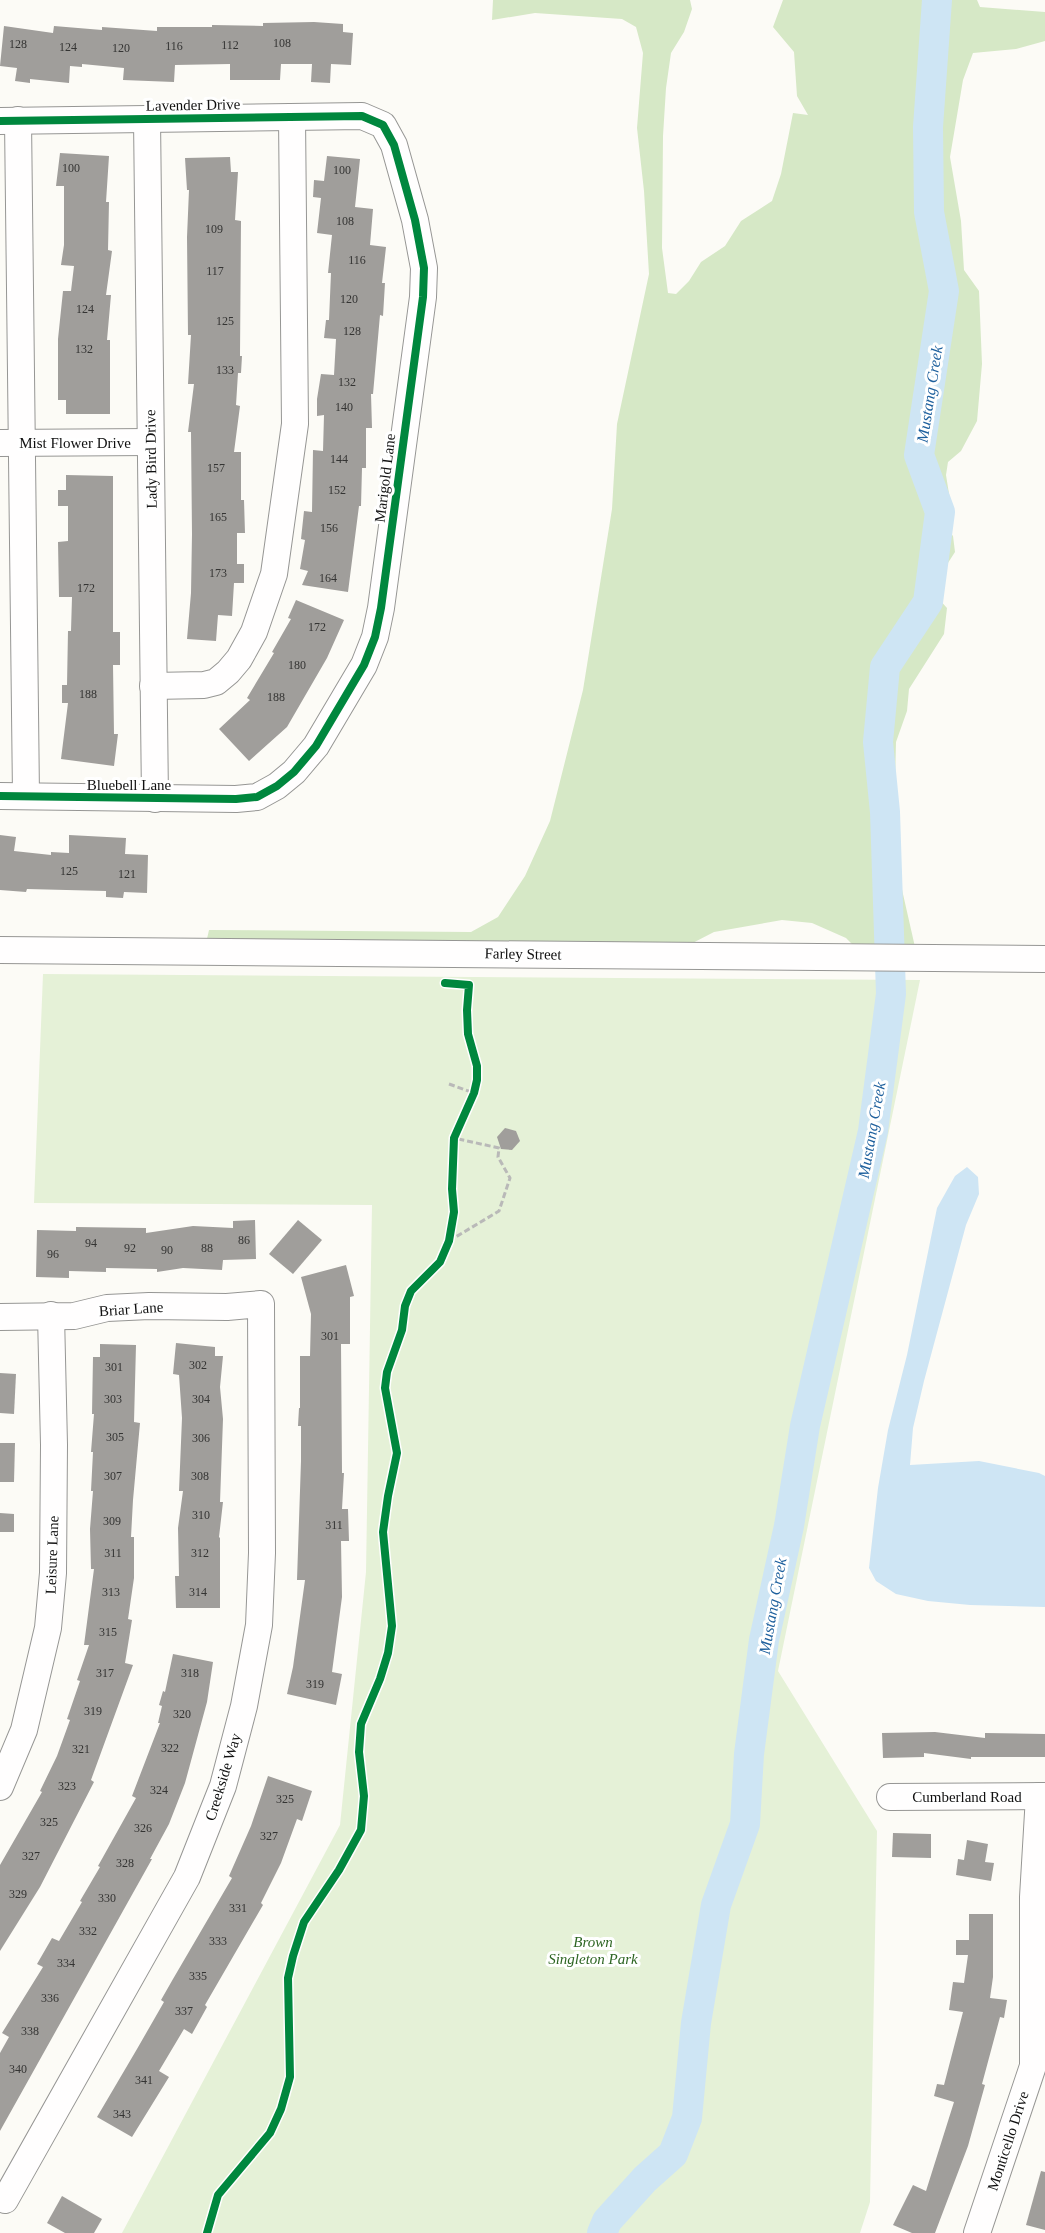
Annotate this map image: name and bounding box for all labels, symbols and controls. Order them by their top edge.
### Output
house number: 108 [273,36,291,50]
house number: 128 [9,37,27,51]
house number: 112 [221,38,239,52]
house number: 116 [165,39,183,53]
house number: 124 [59,40,77,54]
house number: 120 [112,41,130,55]
street label: Lavender Drive [146,96,241,114]
house number: 100 [62,161,80,175]
house number: 100 [333,163,351,177]
house number: 108 [336,214,354,228]
house number: 109 [205,222,223,236]
house number: 116 [348,253,366,267]
house number: 117 [206,264,224,278]
house number: 120 [340,292,358,306]
house number: 124 [76,302,94,316]
house number: 125 [216,314,234,328]
house number: 128 [343,324,361,338]
house number: 132 [75,342,93,356]
water label: Mustang Creek [913,344,947,445]
house number: 133 [216,363,234,377]
house number: 132 [338,375,356,389]
house number: 140 [335,400,353,414]
street label: Lady Bird Drive [142,409,160,509]
street label: Marigold Lane [372,432,398,523]
street label: Mist Flower Drive [19,435,131,451]
house number: 144 [330,452,348,466]
house number: 157 [207,461,225,475]
house number: 152 [328,483,346,497]
house number: 165 [209,510,227,524]
house number: 156 [320,521,338,535]
house number: 173 [209,566,227,580]
house number: 164 [319,571,337,585]
house number: 172 [77,581,95,595]
house number: 172 [308,620,326,634]
house number: 180 [288,658,306,672]
house number: 188 [79,687,97,701]
house number: 188 [267,690,285,704]
street label: Bluebell Lane [87,777,172,793]
house number: 125 [60,864,78,878]
house number: 121 [118,867,136,881]
street label: Farley Street [484,945,562,963]
water label: Mustang Creek [854,1080,889,1181]
house number: 86 [238,1233,250,1247]
house number: 94 [85,1236,97,1250]
house number: 92 [124,1241,136,1255]
house number: 88 [201,1241,213,1255]
house number: 90 [161,1243,173,1257]
house number: 96 [47,1247,59,1261]
street label: Briar Lane [98,1299,164,1319]
house number: 301 [321,1329,339,1343]
house number: 302 [189,1358,207,1372]
house number: 301 [105,1360,123,1374]
house number: 303 [104,1392,122,1406]
house number: 304 [192,1392,210,1406]
house number: 305 [106,1430,124,1444]
house number: 306 [192,1431,210,1445]
house number: 307 [104,1469,122,1483]
house number: 308 [191,1469,209,1483]
house number: 310 [192,1508,210,1522]
house number: 309 [103,1514,121,1528]
street label: Leisure Lane [43,1515,61,1595]
house number: 311 [325,1518,343,1532]
house number: 311 [104,1546,122,1560]
house number: 312 [191,1546,209,1560]
water label: Mustang Creek [755,1556,790,1657]
house number: 313 [102,1585,120,1599]
house number: 314 [189,1585,207,1599]
house number: 315 [99,1625,117,1639]
house number: 317 [96,1666,114,1680]
house number: 318 [181,1666,199,1680]
house number: 319 [306,1677,324,1691]
house number: 319 [84,1704,102,1718]
house number: 320 [173,1707,191,1721]
street label: Creekside Way [202,1731,244,1823]
house number: 322 [161,1741,179,1755]
house number: 321 [72,1742,90,1756]
house number: 323 [58,1779,76,1793]
house number: 324 [150,1783,168,1797]
street label: Cumberland Road [912,1789,1022,1805]
house number: 325 [276,1792,294,1806]
house number: 325 [40,1815,58,1829]
house number: 326 [134,1821,152,1835]
house number: 327 [260,1829,278,1843]
house number: 327 [22,1849,40,1863]
house number: 328 [116,1856,134,1870]
house number: 329 [9,1887,27,1901]
house number: 330 [98,1891,116,1905]
house number: 331 [229,1901,247,1915]
house number: 332 [79,1924,97,1938]
house number: 333 [209,1934,227,1948]
park label: Brown Singleton Park [548,1934,638,1967]
house number: 334 [57,1956,75,1970]
house number: 335 [189,1969,207,1983]
house number: 336 [41,1991,59,2005]
house number: 337 [175,2004,193,2018]
house number: 338 [21,2024,39,2038]
house number: 340 [9,2062,27,2076]
house number: 341 [135,2073,153,2087]
street label: Monticello Drive [984,2089,1032,2193]
house number: 343 [113,2107,131,2121]

